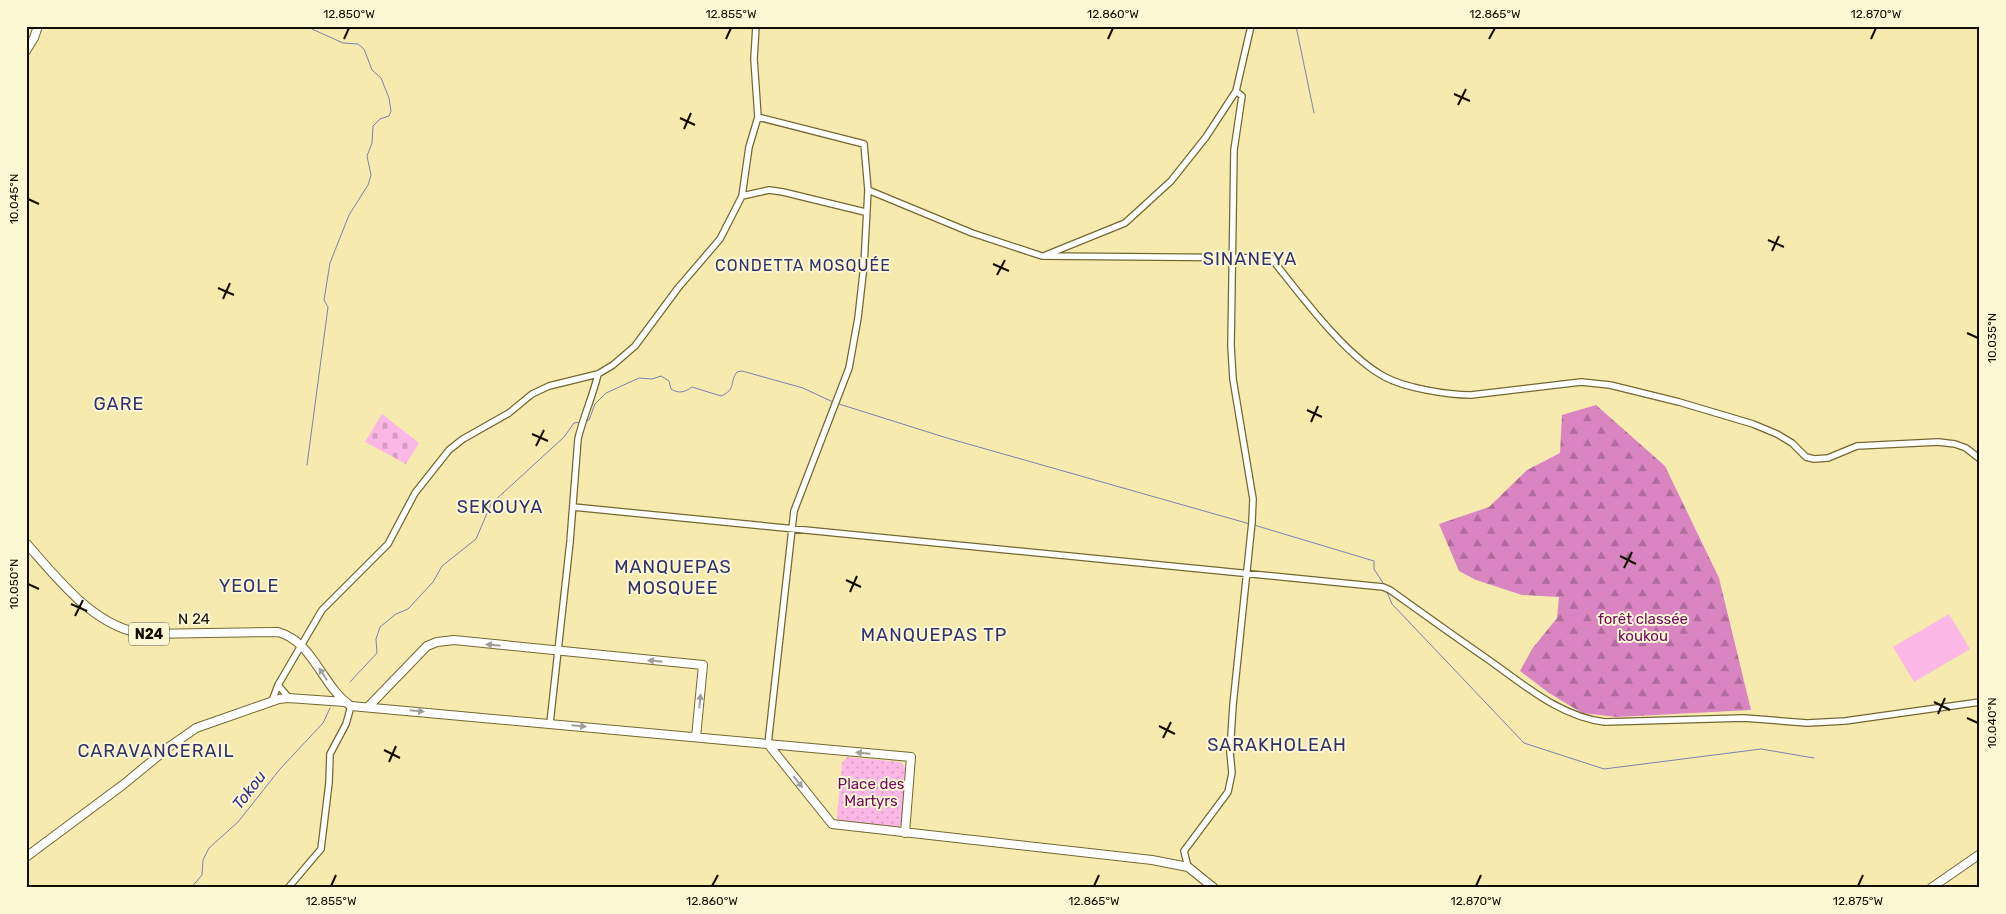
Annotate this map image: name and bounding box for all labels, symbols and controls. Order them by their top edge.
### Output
text: 12.850°W [323,7,375,21]
text: 12.855°W [705,7,757,21]
text: 12.860°W [1087,7,1139,21]
text: 12.865°W [1469,7,1521,21]
text: 12.870°W [1851,7,1902,21]
text: 10.045°N [7,174,21,224]
district label: SINANEYA [1203,248,1297,270]
district label: СONDETTA MOSQUÉE [715,256,891,275]
text: 10.035°N [1985,313,1999,363]
district label: GARE [94,393,144,415]
district label: SEKOUYA [457,496,543,518]
district label: MANQUEPAS MOSQUEE [614,556,732,599]
text: 10.050°N [7,559,21,609]
district label: YEOLE [219,575,279,597]
street label: N 24 [178,610,210,628]
park label: forêt classée koukou [1598,610,1688,645]
road number: N24 [129,622,169,646]
district label: MANQUEPAS TP [861,624,1007,646]
one-way arrow [485,641,501,649]
one-way arrow [646,656,662,664]
one-way arrow [318,668,328,681]
one-way arrow [696,693,704,709]
text: 10.040°N [1985,697,1999,749]
one-way arrow [410,707,426,715]
one-way arrow [571,722,587,730]
district label: SARAKHOLEAH [1207,734,1347,756]
district label: CARAVANCERAIL [77,740,235,762]
one-way arrow [854,749,870,757]
water label: Tokou [228,767,270,813]
one-way arrow [793,775,804,788]
park label: Place des Martyrs [838,775,905,810]
text: 12.855°W [305,894,357,908]
text: 12.860°W [686,894,738,908]
text: 12.865°W [1068,894,1120,908]
text: 12.870°W [1451,894,1502,908]
text: 12.875°W [1833,894,1884,908]

